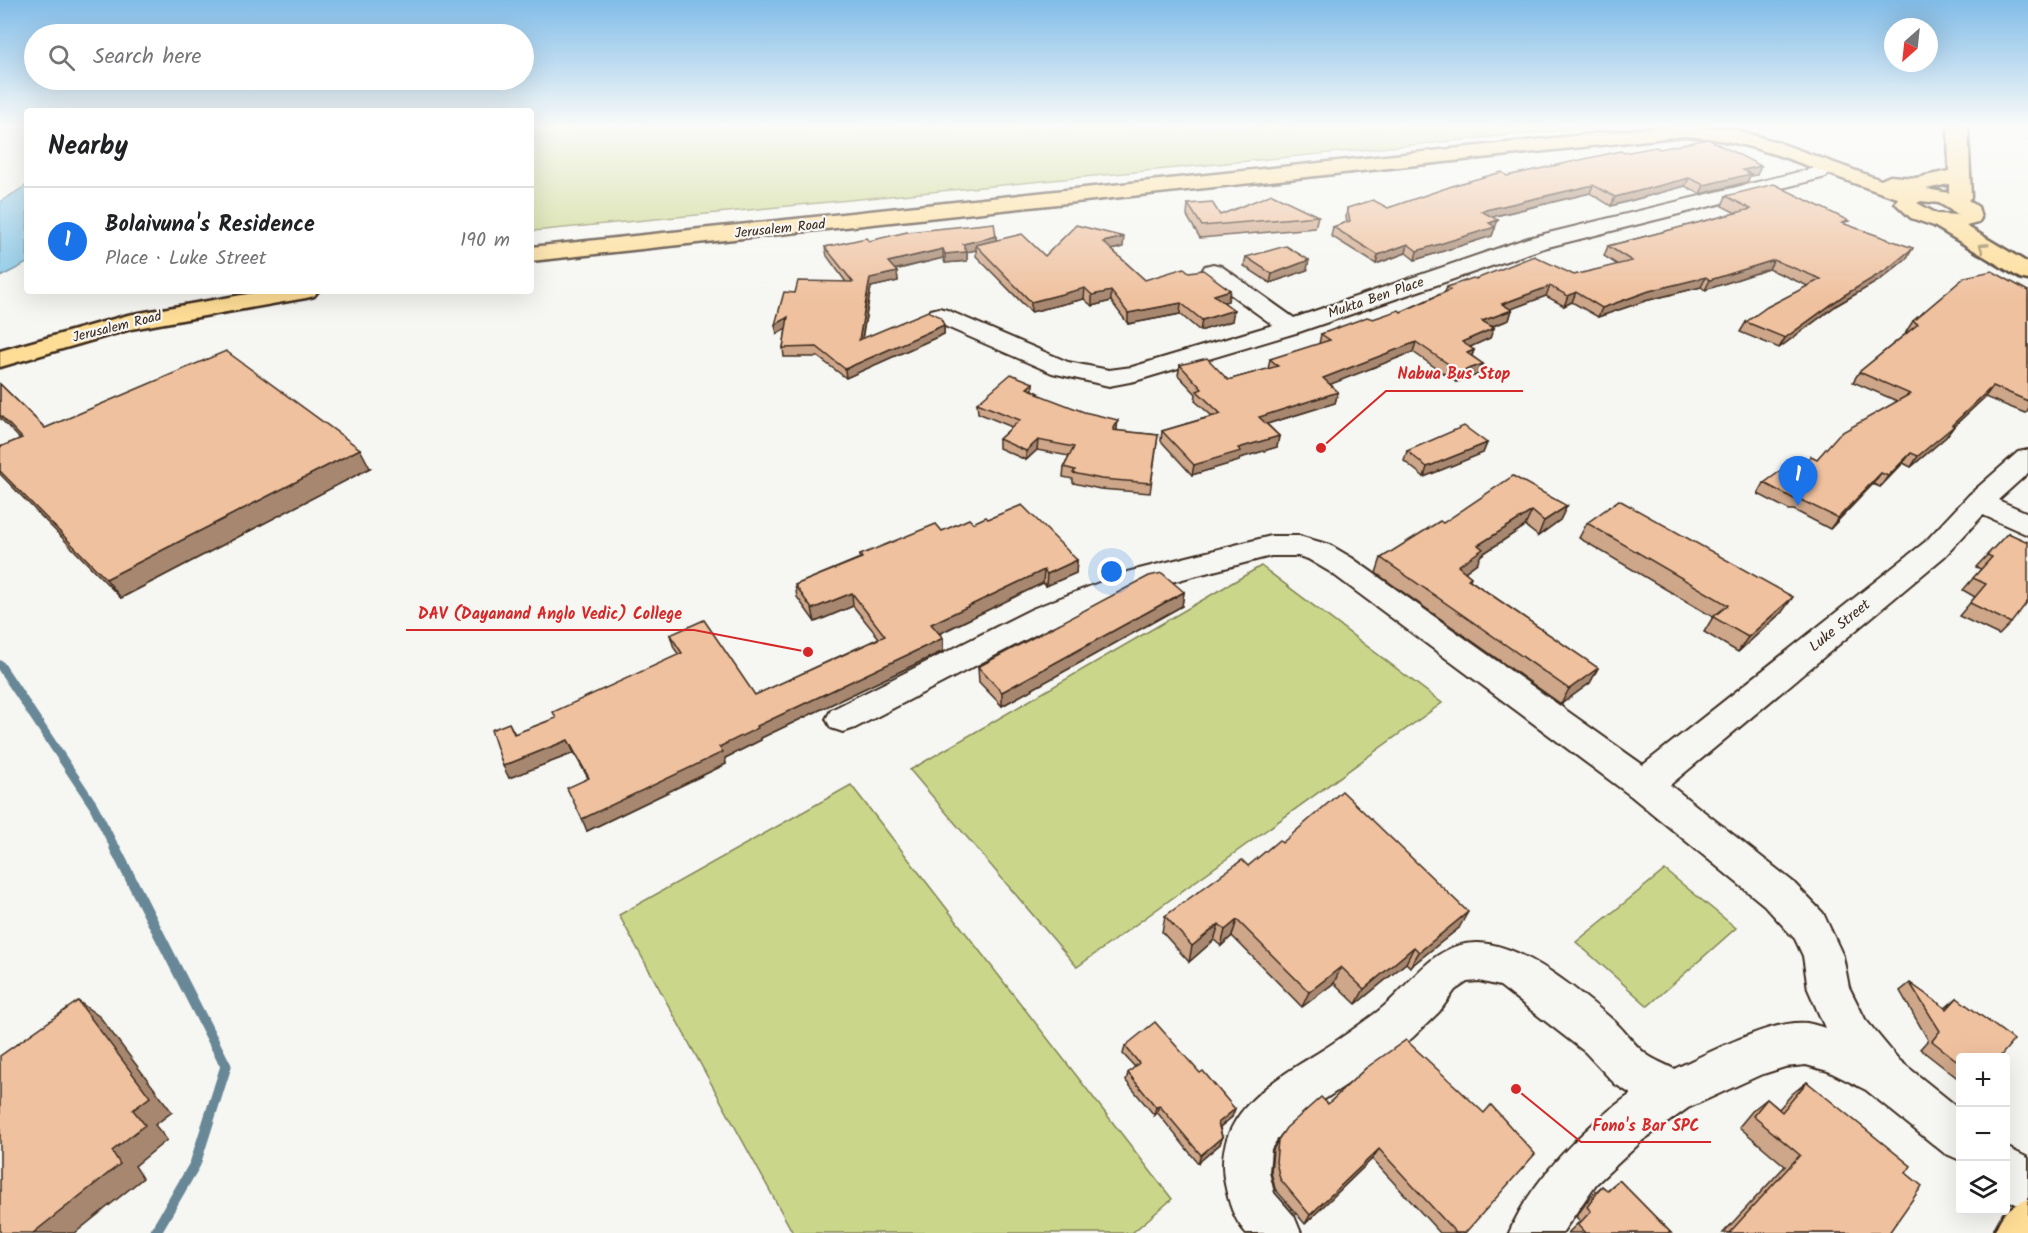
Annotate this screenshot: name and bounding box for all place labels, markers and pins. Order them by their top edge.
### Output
callout: Nabua Bus Stop [1386,357,1523,391]
pin: 1 [1778,456,1818,506]
callout: DAV (Dayanand Anglo Vedic) College [406,596,694,630]
callout: Fono's Bar SPC [1581,1108,1711,1142]

